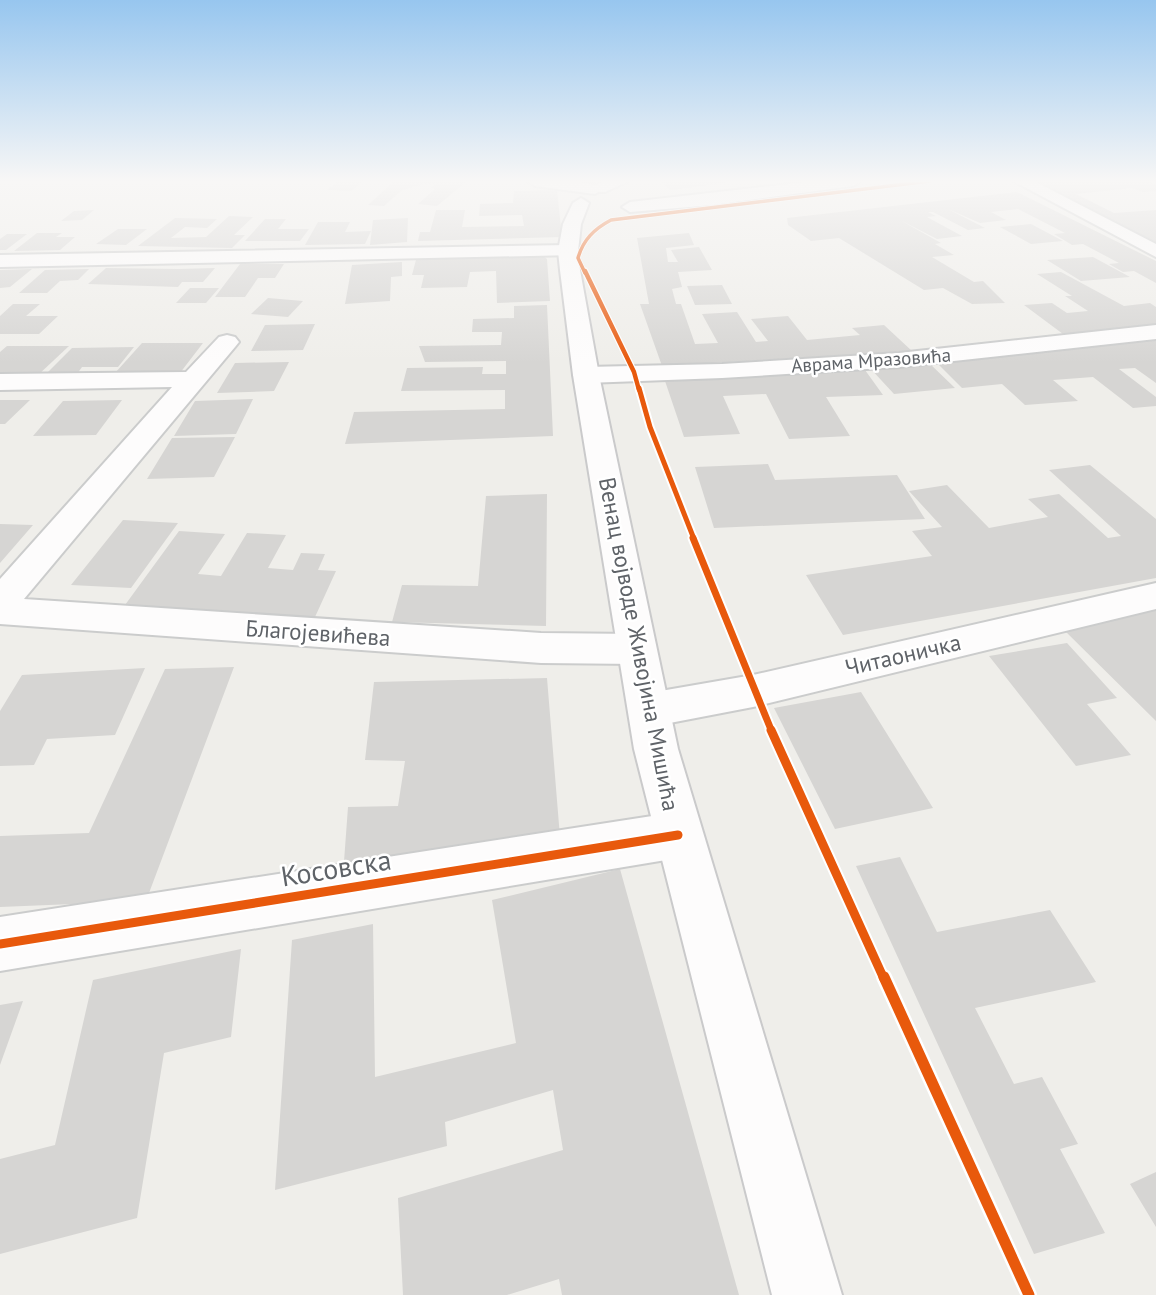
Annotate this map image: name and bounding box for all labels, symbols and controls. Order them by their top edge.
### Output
street label: Аврама Мразовића [790,342,952,378]
street label: Венац војводе Живојина Мишића [593,475,686,813]
street label: Благојевићева [245,613,391,652]
street label: Читаоничка [842,627,964,682]
street label: Косовска [278,841,394,894]

